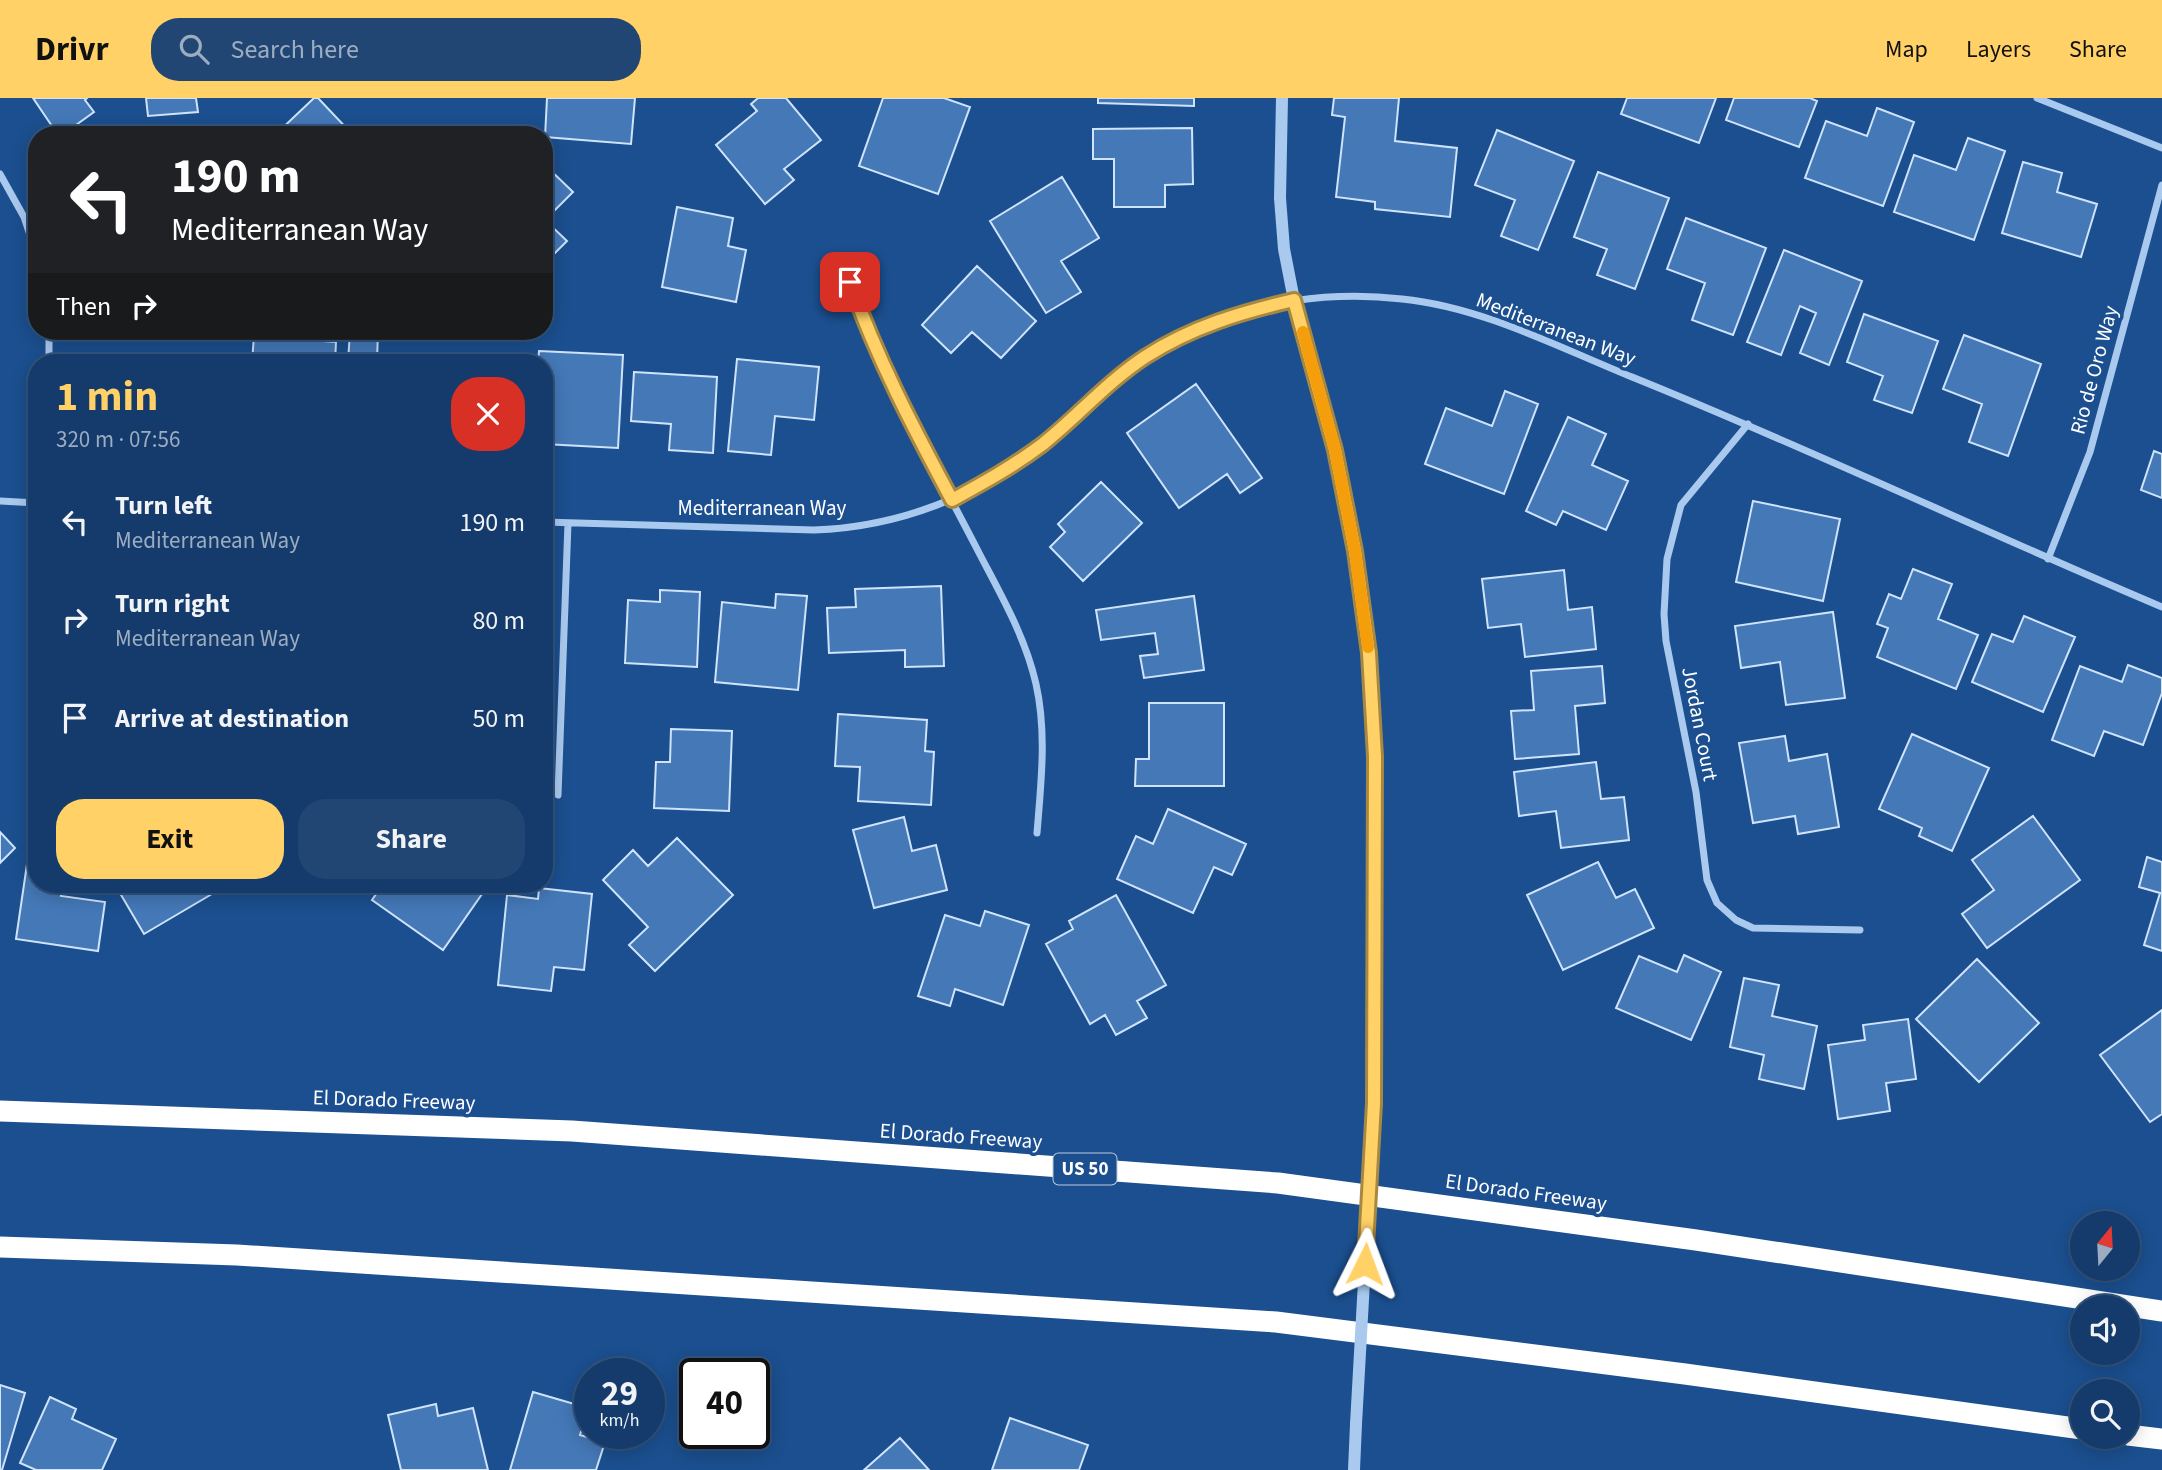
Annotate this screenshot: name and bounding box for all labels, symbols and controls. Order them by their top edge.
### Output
search box [151,18,641,81]
text: Drivr [35,26,109,73]
icon: search [175,30,213,68]
text: Search here [231,31,359,68]
text: Map [1885,32,1928,67]
text: Layers [1966,32,2031,67]
text: Share [2069,32,2127,67]
text: 190 m [171,142,300,212]
icon: left [56,154,147,245]
text: Mediterranean Way [171,207,428,253]
pin [820,252,880,312]
icon: arrive [831,263,869,301]
street label: Mediterranean Way [1472,285,1640,373]
icon: right [125,287,163,325]
text: Then [56,288,111,325]
street label: Rio de Oro Way [2062,302,2126,438]
text: 1 min [56,367,158,427]
button: close [451,377,525,451]
text: 320 m · 07:56 [56,423,180,456]
text: Turn left [115,487,212,524]
street label: Mediterranean Way [678,493,847,523]
icon: left [56,503,94,541]
text: 190 m [459,504,525,541]
text: Mediterranean Way [115,524,300,557]
text: Turn right [115,585,230,622]
icon: right [56,601,94,639]
text: 80 m [472,602,525,639]
text: Mediterranean Way [115,622,300,655]
street label: Jordan Court [1674,664,1726,784]
icon: arrive [56,699,94,737]
text: Arrive at destination [115,700,349,737]
text: 50 m [472,700,525,737]
button: Exit [56,799,284,879]
button: Share [298,799,525,879]
street label: El Dorado Freeway [312,1082,476,1118]
street label: El Dorado Freeway [879,1115,1043,1157]
road number: US 50 [1054,1154,1116,1184]
street label: El Dorado Freeway [1443,1166,1609,1218]
north arrow [2070,1211,2140,1281]
map controls [2070,1211,2140,1449]
position arrow [1328,1227,1402,1301]
button: sound [2070,1295,2140,1365]
speed limit sign: 40 [679,1358,770,1449]
text: 29 [601,1369,638,1419]
button: search [2070,1379,2140,1449]
text: km/h [600,1408,639,1433]

